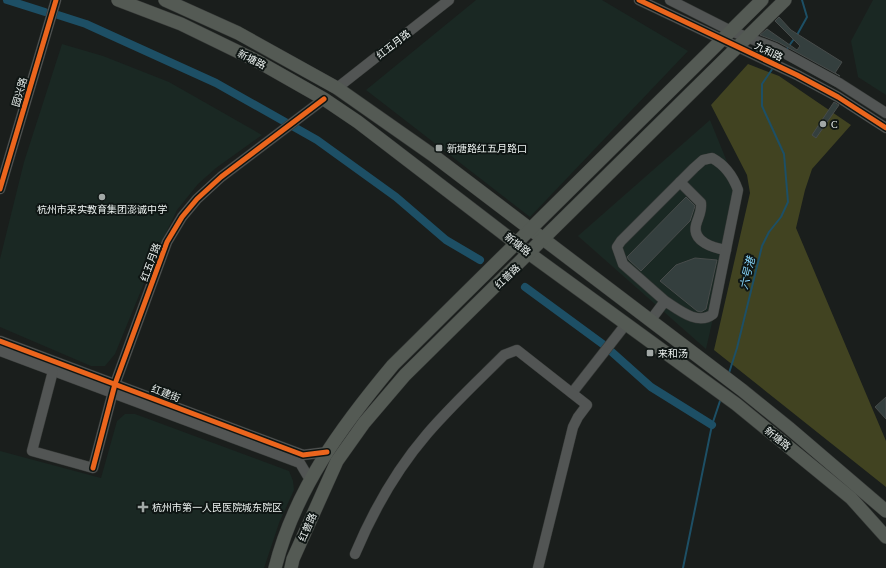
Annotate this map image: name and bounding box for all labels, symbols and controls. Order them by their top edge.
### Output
street label: 红五月路 [374,28,412,61]
street label: 九和路 [753,40,785,63]
street label: 新塘路 [236,48,268,71]
street label: 园兴路 [10,76,29,108]
marker: C [818,119,828,129]
place label: C [831,119,838,130]
marker: 新塘路红五月路口 [434,143,444,153]
place label: 新塘路红五月路口 [447,143,527,154]
marker: 杭州市采实教育集团澎诚中学 [97,192,107,202]
place label: 杭州市采实教育集团澎诚中学 [37,204,167,215]
street label: 新塘路 [502,231,533,258]
street label: 红五月路 [138,241,162,283]
water label: 六号港 [737,254,757,290]
street label: 红普路 [493,262,522,291]
marker: 来和汤 [645,348,655,358]
place label: 来和汤 [658,348,688,359]
street label: 红建街 [150,383,182,404]
street label: 新塘路 [763,425,793,452]
marker: 杭州市第一人民医院城东院区 [137,501,149,513]
place label: 杭州市第一人民医院城东院区 [152,502,282,513]
street label: 红普路 [297,511,318,543]

